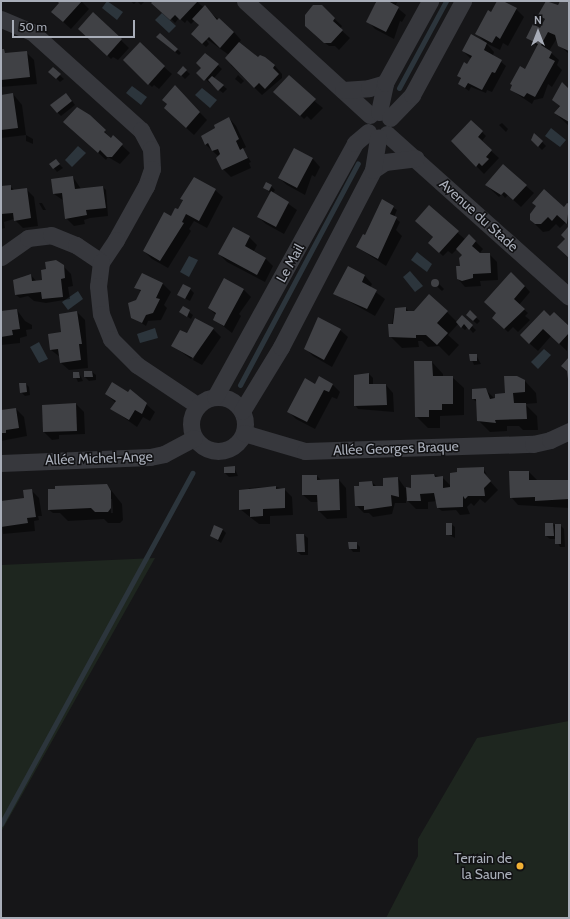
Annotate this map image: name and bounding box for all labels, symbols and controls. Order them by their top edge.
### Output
scale bar [14,12,137,38]
north arrow [518,12,558,52]
text: N [534,13,542,27]
text: 50 m [19,19,47,34]
street label: Avenue du Stade [436,175,522,255]
street label: Le Mail [273,241,307,285]
street label: Allée Georges Braque [333,437,459,459]
street label: Allée Michel-Ange [45,448,153,468]
place label: Terrain de la Saune [454,850,512,882]
marker: Terrain de la Saune [515,861,525,871]

